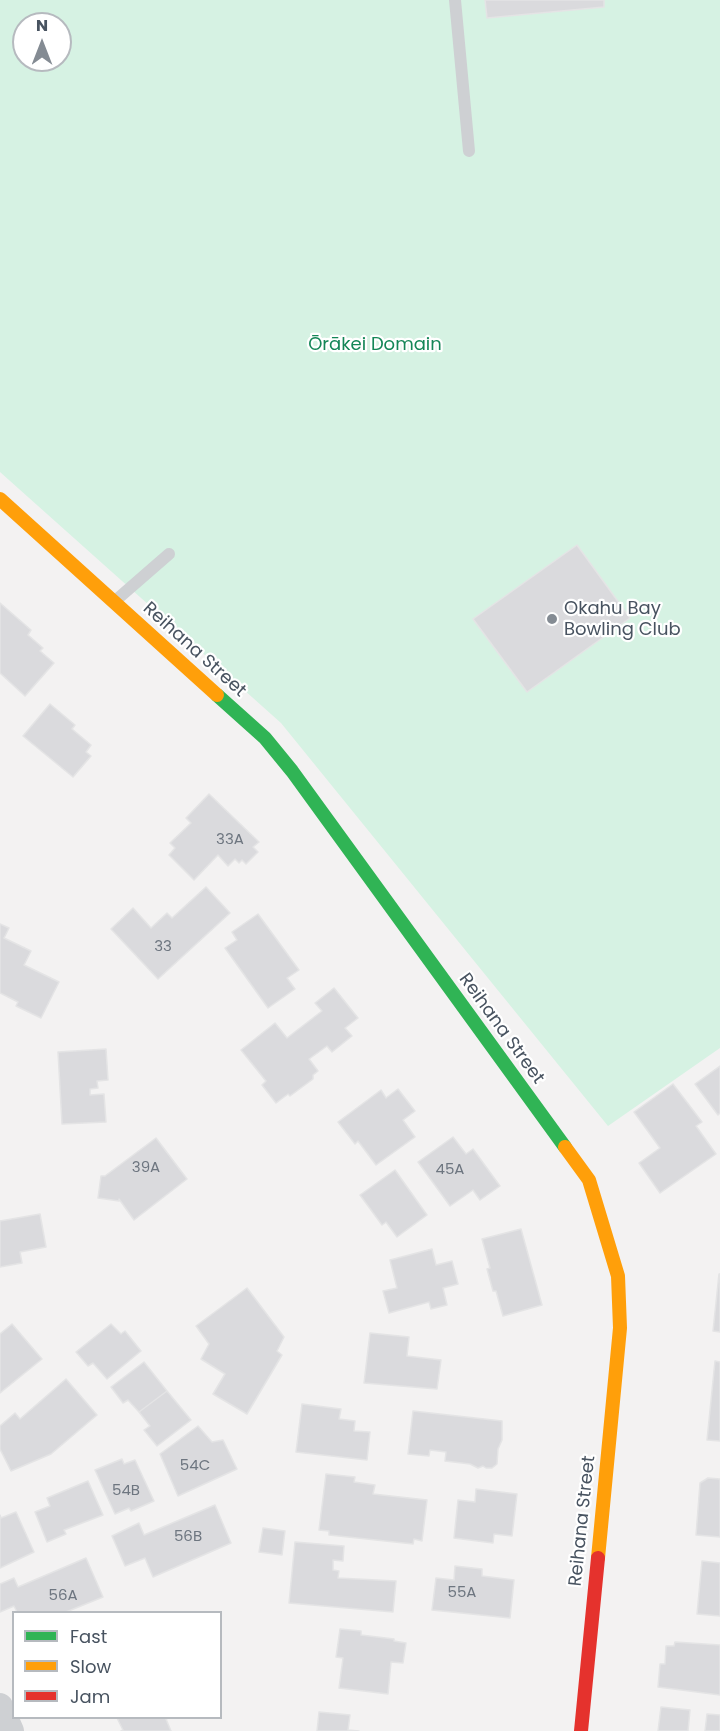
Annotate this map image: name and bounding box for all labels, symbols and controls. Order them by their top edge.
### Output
north arrow [12,12,72,72]
text: N [36,14,48,37]
park label: Ōrākei Domain [308,334,442,356]
street label: Reihana Street [138,598,250,702]
place label: Okahu Bay Bowling Club [564,598,681,640]
marker: Okahu Bay Bowling Club [545,612,559,626]
house number: 33A [216,831,244,849]
house number: 33 [154,938,172,956]
street label: Reihana Street [454,969,548,1089]
house number: 39A [132,1159,160,1177]
house number: 45A [436,1161,464,1179]
street label: Reihana Street [565,1455,601,1587]
house number: 54C [180,1457,210,1475]
house number: 54B [112,1482,140,1500]
house number: 56B [174,1528,202,1546]
house number: 55A [448,1584,476,1602]
house number: 56A [48,1587,78,1605]
legend [12,1611,222,1719]
text: Fast [70,1624,107,1649]
text: Slow [70,1654,111,1679]
text: Jam [70,1684,110,1709]

